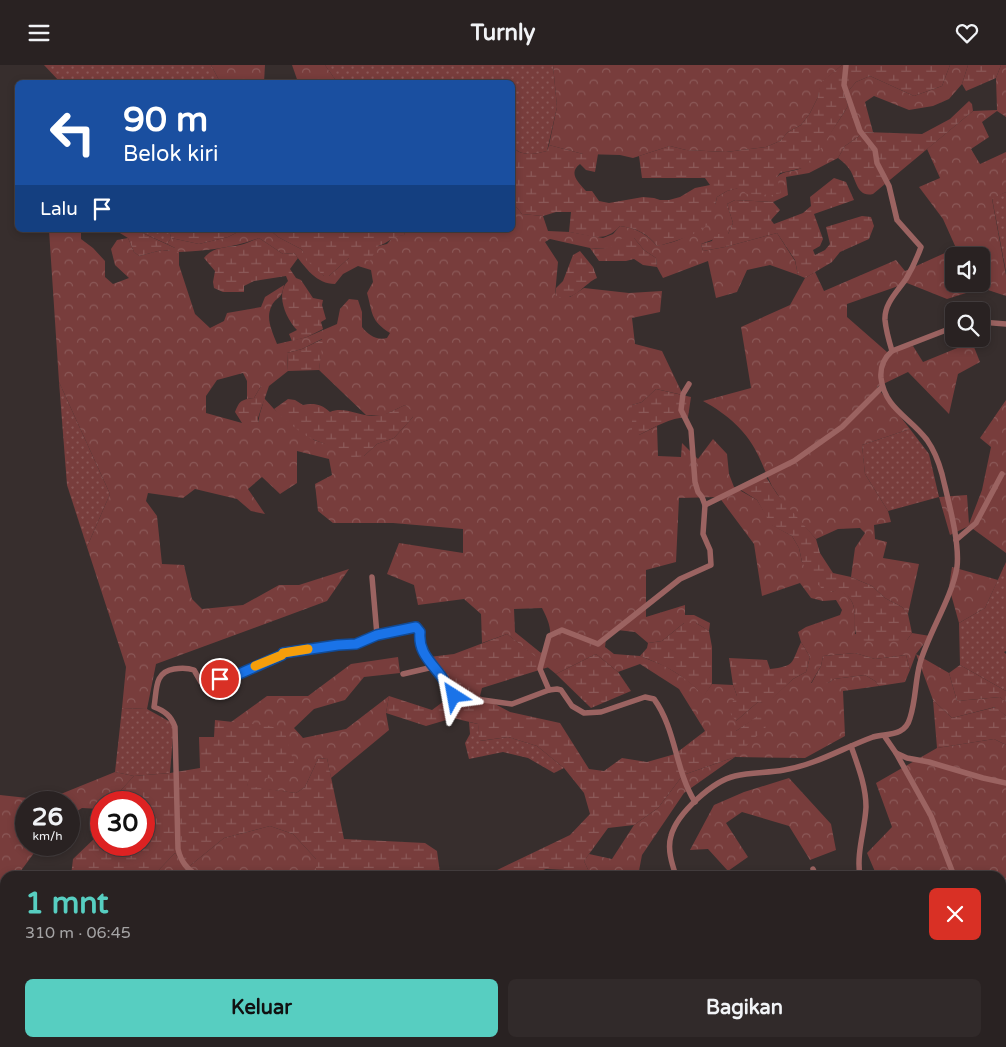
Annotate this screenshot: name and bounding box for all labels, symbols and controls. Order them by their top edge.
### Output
icon: menu [25,19,53,47]
icon: heart [953,19,981,47]
text: Turnly [471,20,535,46]
text: 90 m [123,99,208,141]
icon: left [40,100,105,165]
text: Belok kiri [123,141,219,167]
icon: arrive [88,195,116,223]
text: Lalu [40,198,78,220]
map controls [945,247,990,347]
button: sound [945,247,990,292]
button: search [945,302,990,347]
pin [199,658,241,700]
icon: arrive [206,665,234,693]
position arrow [427,669,479,721]
speed limit sign: 30 [90,791,155,856]
text: 26 [32,802,63,832]
text: km/h [32,829,63,843]
text: 1 mnt [25,885,109,922]
button: close [929,888,981,940]
text: 310 m · 06:45 [25,923,131,943]
button: Keluar [25,979,498,1037]
button: Bagikan [508,979,981,1037]

